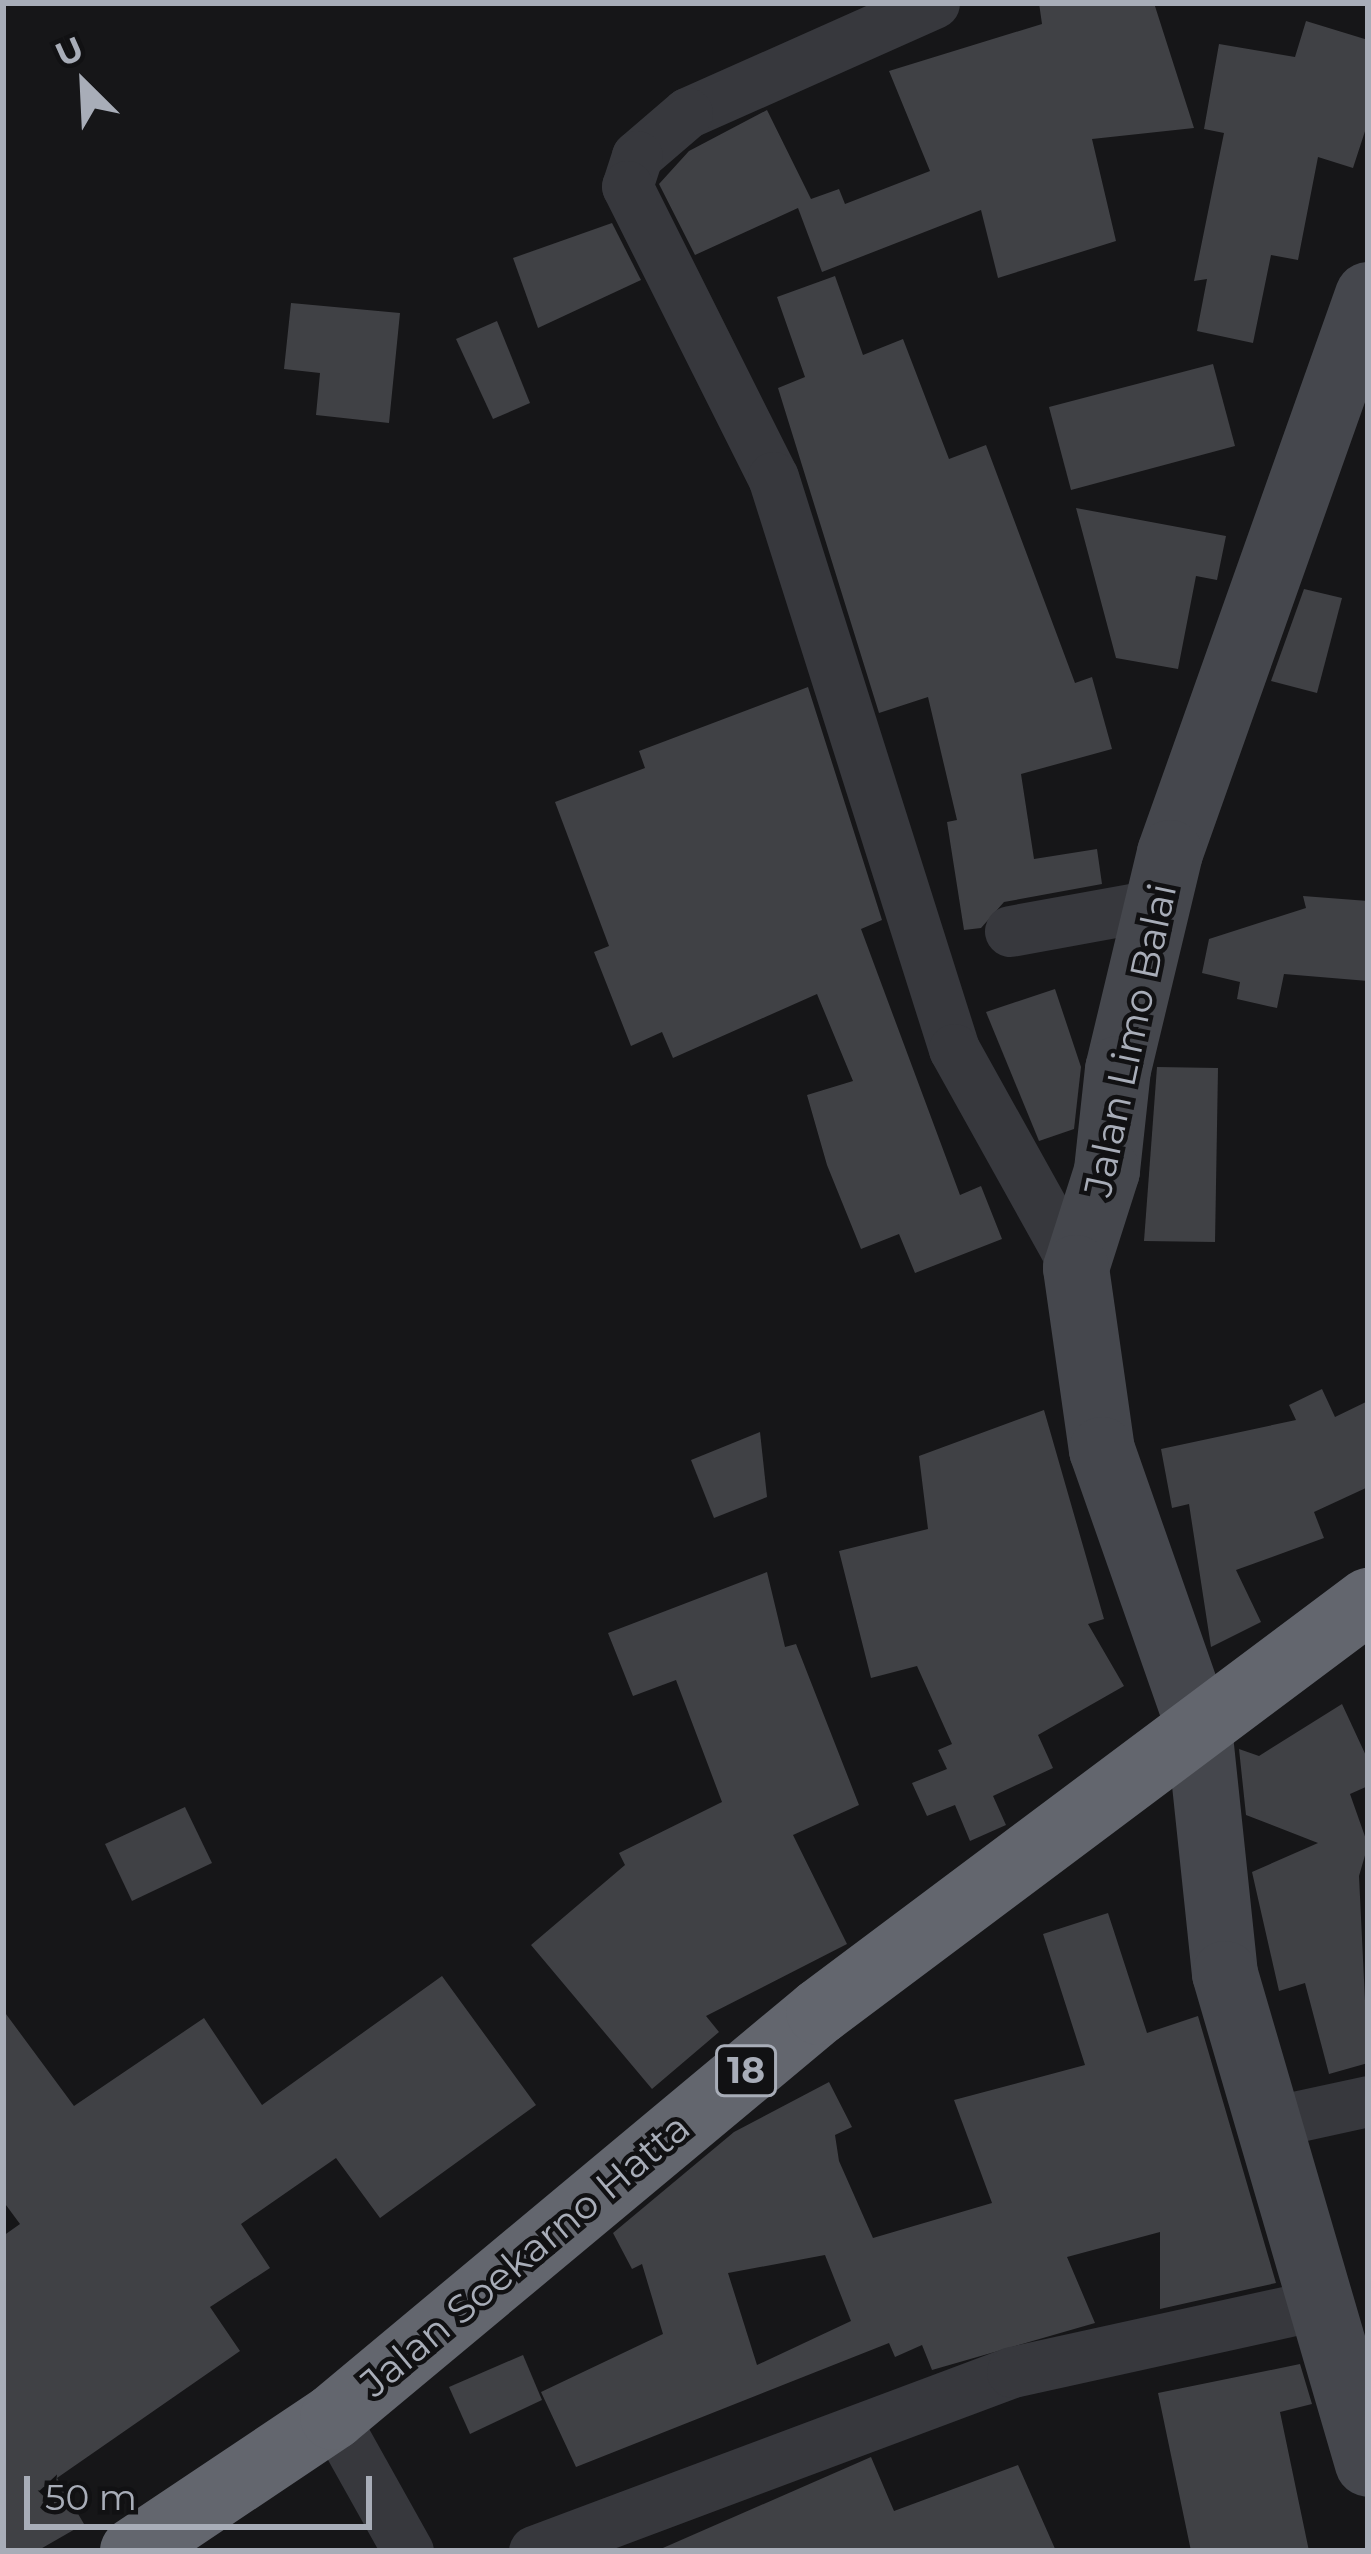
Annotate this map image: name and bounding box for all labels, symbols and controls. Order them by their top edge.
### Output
north arrow [24,24,144,144]
text: U [49,28,89,75]
street label: Jalan Limo Balai [1074,879,1186,1201]
road number: 18 [713,2041,779,2101]
street label: Jalan Soekarno Hatta [351,2104,699,2406]
scale bar [30,2452,378,2526]
text: 50 m [45,2475,137,2519]

